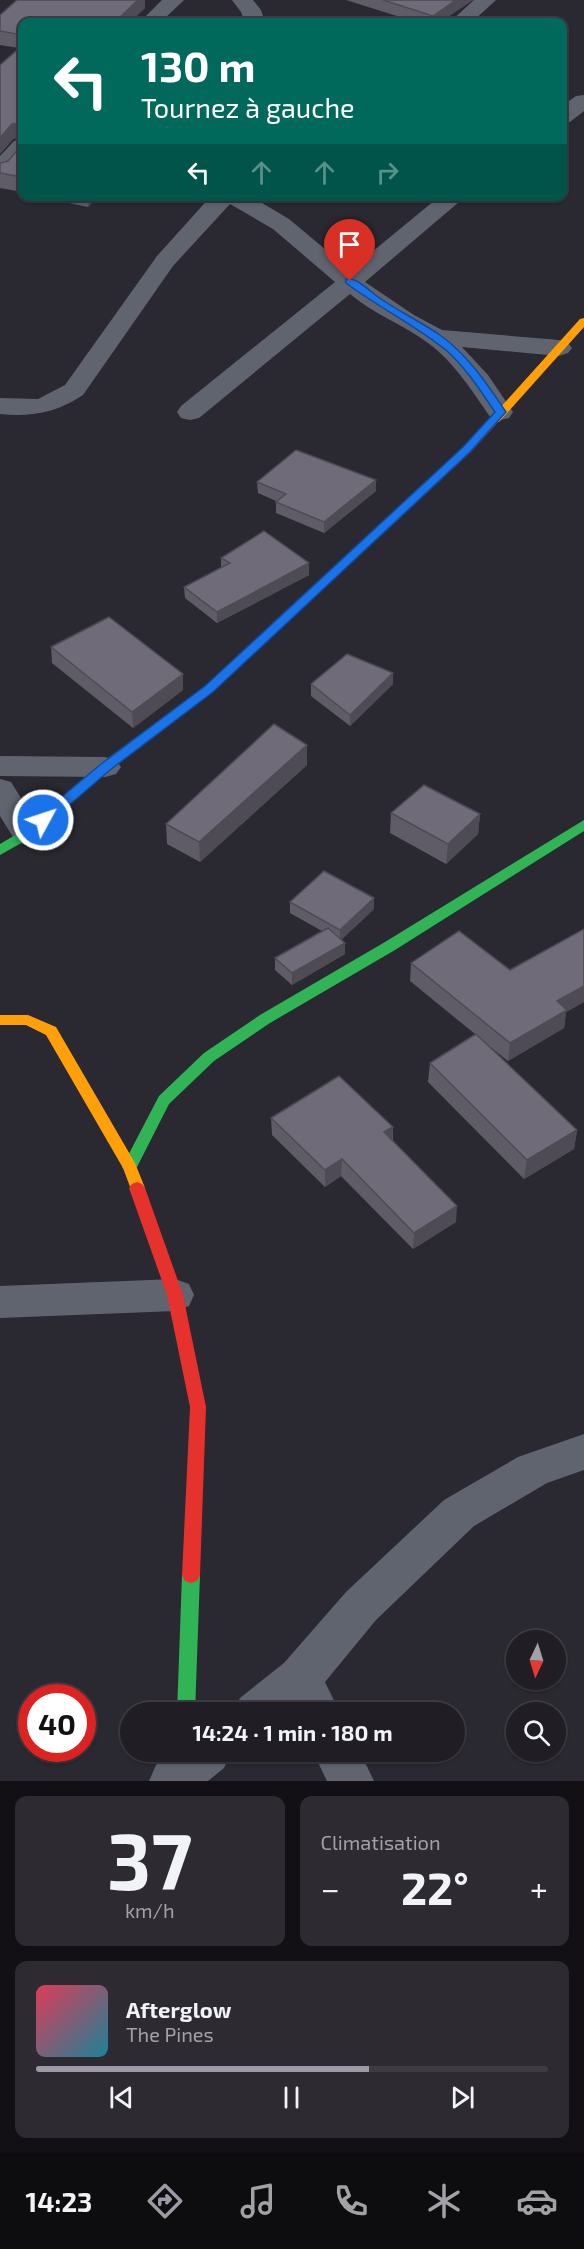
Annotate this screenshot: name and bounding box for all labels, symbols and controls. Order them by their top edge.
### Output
text: 130 m [141,40,256,90]
icon: left [42,42,120,120]
text: Tournez à gauche [141,91,355,123]
icon: left [182,156,215,189]
icon: ahead [245,156,278,189]
icon: ahead [308,156,341,189]
icon: right [371,156,404,189]
pin [324,219,375,281]
icon: arrive [333,228,366,261]
position arrow [11,788,75,852]
north arrow [506,1630,566,1690]
map controls [506,1630,566,1762]
speed limit sign: 40 [18,1684,96,1762]
button: search [506,1702,566,1762]
text: 14:24 · 1 min · 180 m [192,1719,393,1745]
text: 37 [107,1812,192,1906]
text: Climatisation [321,1830,441,1854]
text: 22° [401,1860,469,1914]
text: − [321,1868,340,1908]
text: + [530,1868,548,1908]
text: km/h [125,1898,175,1922]
text: Afterglow [126,1996,231,2022]
text: The Pines [126,2022,214,2046]
icon: previous [105,2081,138,2114]
icon: pause [275,2081,308,2114]
icon: next [446,2081,479,2114]
icon: directions [144,2180,186,2222]
icon: music [237,2180,279,2222]
icon: phone [330,2180,372,2222]
icon: climate [423,2180,465,2222]
icon: car [516,2180,558,2222]
text: 14:23 [26,2185,92,2217]

